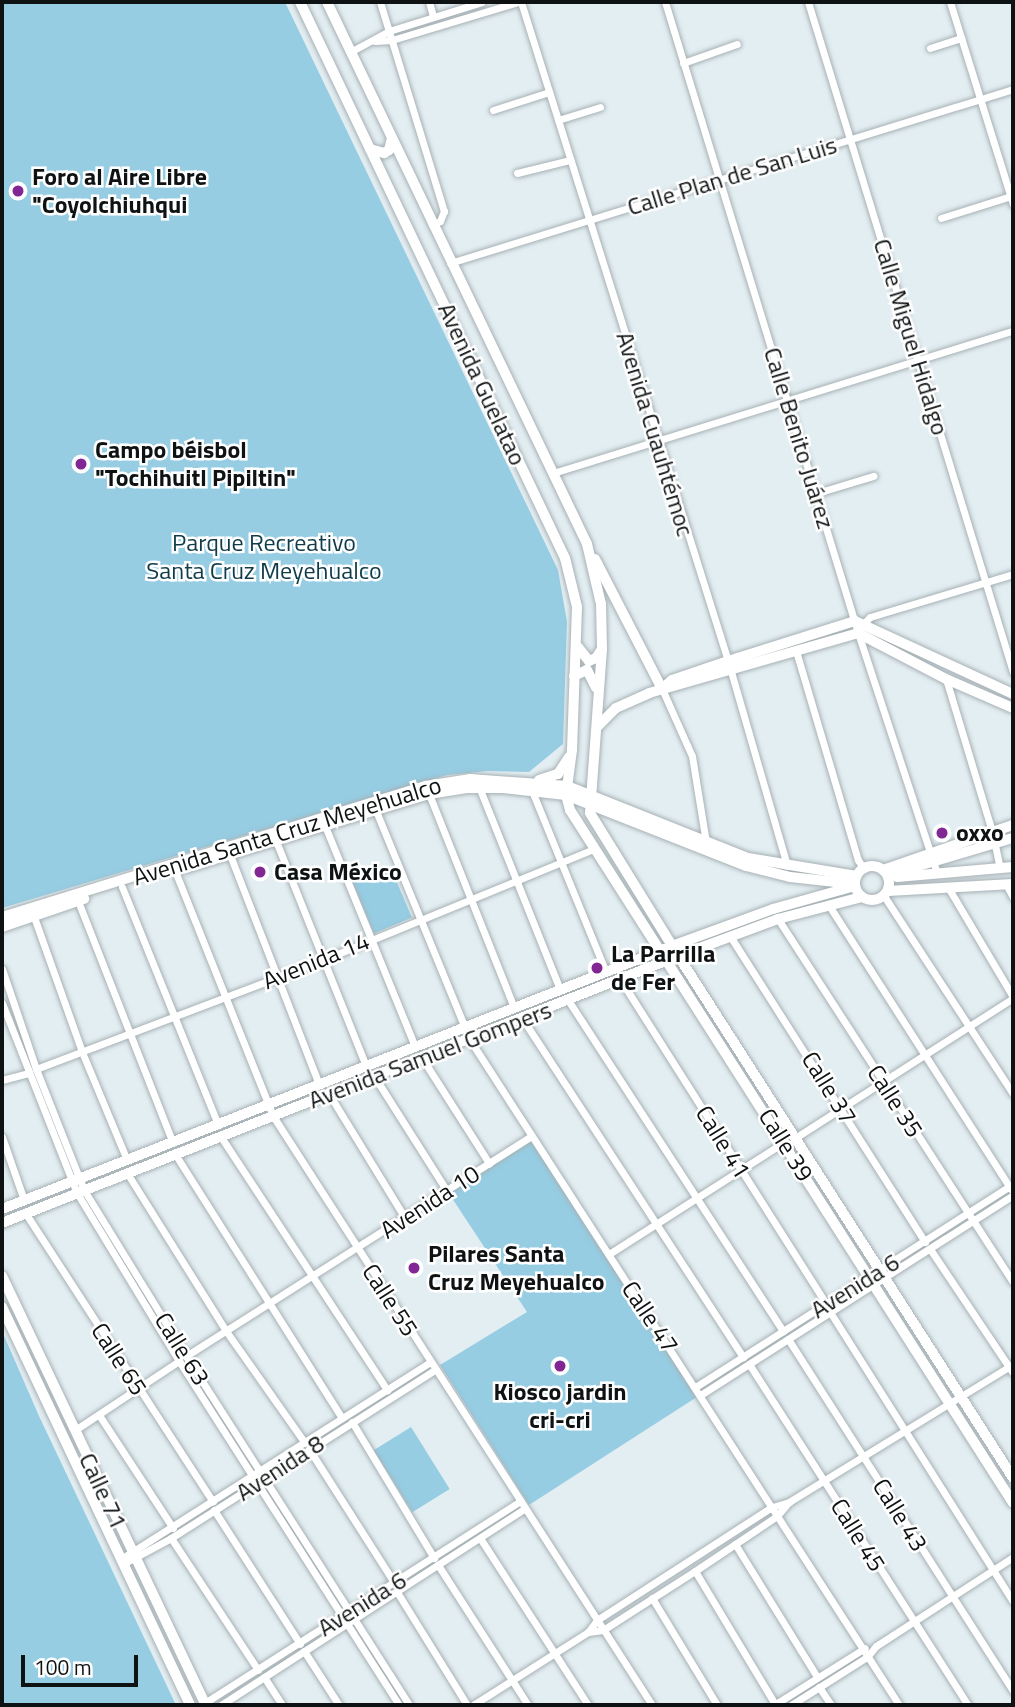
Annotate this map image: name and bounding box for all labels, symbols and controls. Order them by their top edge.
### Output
street label: Calle Plan de San Luis [624,130,840,222]
place label: Foro al Aire Libre "Coyolchiuhqui [32,163,207,219]
marker: Foro al Aire Libre "Coyolchiuhqui [10,183,26,199]
street label: Calle Miguel Hidalgo [867,235,955,439]
street label: Avenida Guelatao [432,298,532,470]
street label: Avenida Cuauhtémoc [610,328,700,540]
street label: Calle Benito Juárez [758,344,840,532]
place label: Campo béisbol "Tochihuitl Pipiltin" [95,436,296,492]
marker: Campo béisbol "Tochihuitl Pipiltin" [73,456,89,472]
park label: Parque Recreativo Santa Cruz Meyehualco [146,529,382,585]
street label: Avenida Santa Cruz Meyehualco [129,770,445,892]
place label: oxxo [956,819,1004,847]
marker: oxxo [934,825,950,841]
place label: Casa México [274,858,402,886]
marker: Casa México [252,864,268,880]
street label: Avenida 14 [259,927,373,995]
place label: La Parrilla de Fer [611,940,715,996]
marker: La Parrilla de Fer [589,960,605,976]
street label: Avenida Samuel Gompers [304,995,556,1115]
street label: Calle 37 [795,1046,863,1130]
street label: Calle 35 [861,1059,929,1143]
street label: Calle 41 [689,1100,757,1184]
street label: Calle 39 [752,1103,820,1187]
street label: Avenida 10 [375,1159,485,1245]
place label: Pilares Santa Cruz Meyehualco [428,1240,605,1296]
street label: Avenida 6 [805,1248,905,1324]
street label: Calle 55 [356,1258,424,1342]
marker: Pilares Santa Cruz Meyehualco [406,1260,422,1276]
street label: Calle 47 [616,1276,684,1358]
street label: Calle 63 [148,1307,216,1391]
street label: Calle 65 [85,1317,153,1401]
marker: Kiosco jardin cri-cri [552,1358,568,1374]
place label: Kiosco jardin cri-cri [493,1378,627,1434]
street label: Avenida 8 [231,1429,329,1507]
street label: Calle 71 [73,1448,133,1534]
street label: Calle 43 [866,1473,934,1557]
street label: Calle 45 [824,1493,892,1577]
street label: Avenida 6 [312,1566,412,1642]
scale bar [24,1640,142,1684]
text: 100 m [34,1651,91,1683]

